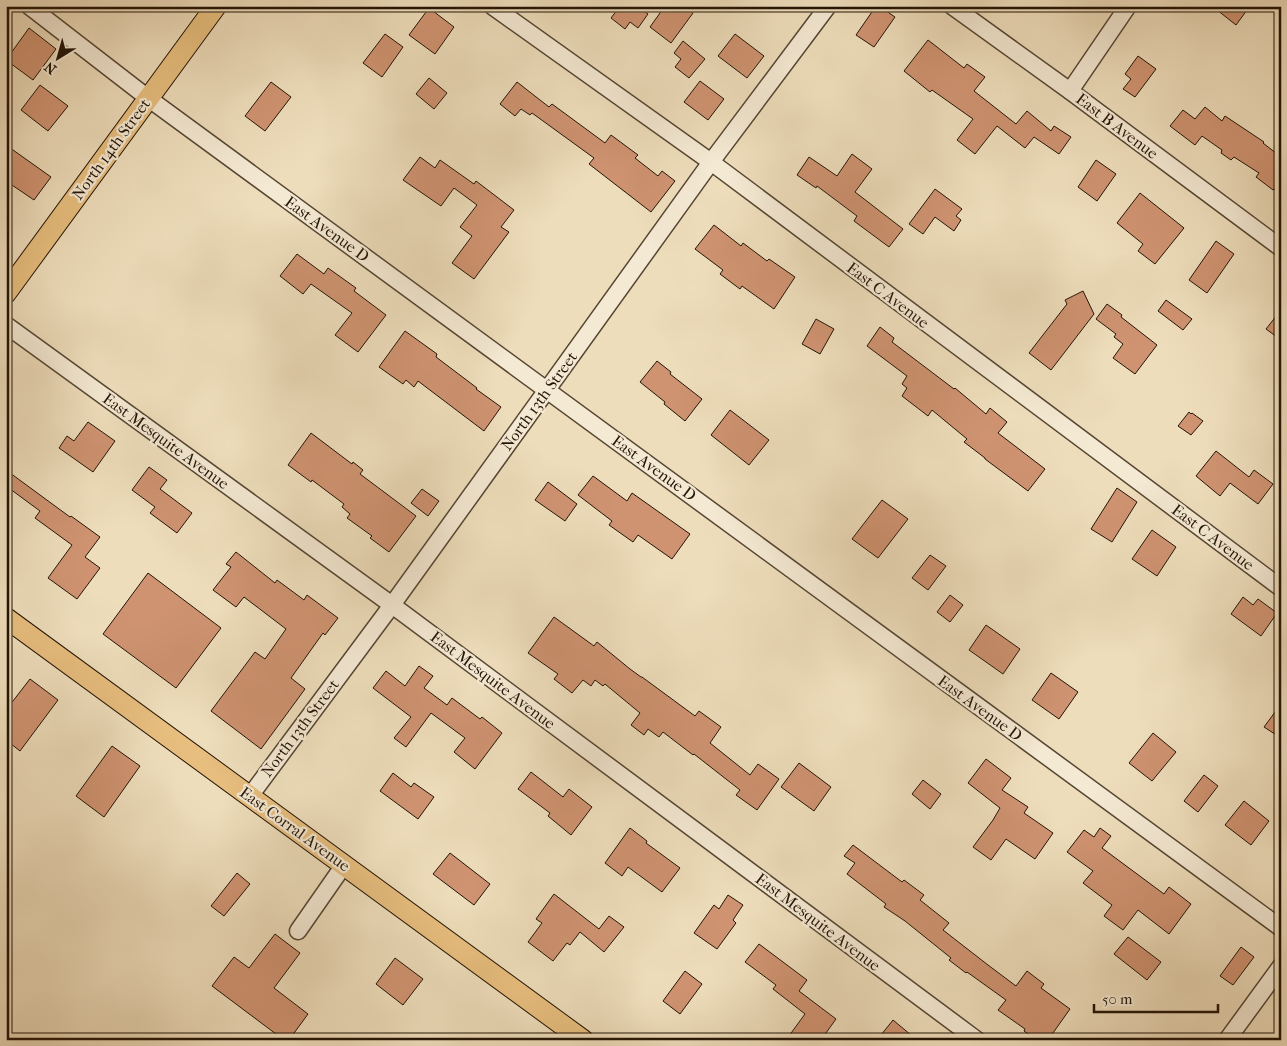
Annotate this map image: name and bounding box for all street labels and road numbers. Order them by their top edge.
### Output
street label: East B Avenue [1072,89,1162,163]
street label: North 14th Street [68,94,154,203]
street label: East Avenue D [281,192,373,266]
street label: East C Avenue [843,258,933,332]
street label: North 13th Street [497,348,581,454]
street label: East Mesquite Avenue [99,389,233,493]
street label: East Avenue D [608,431,700,505]
street label: East C Avenue [1168,500,1258,574]
street label: East Mesquite Avenue [427,627,559,733]
street label: East Avenue D [934,671,1026,745]
street label: North 13th Street [257,675,343,781]
street label: East Corral Avenue [236,783,354,875]
street label: East Mesquite Avenue [752,869,884,975]

